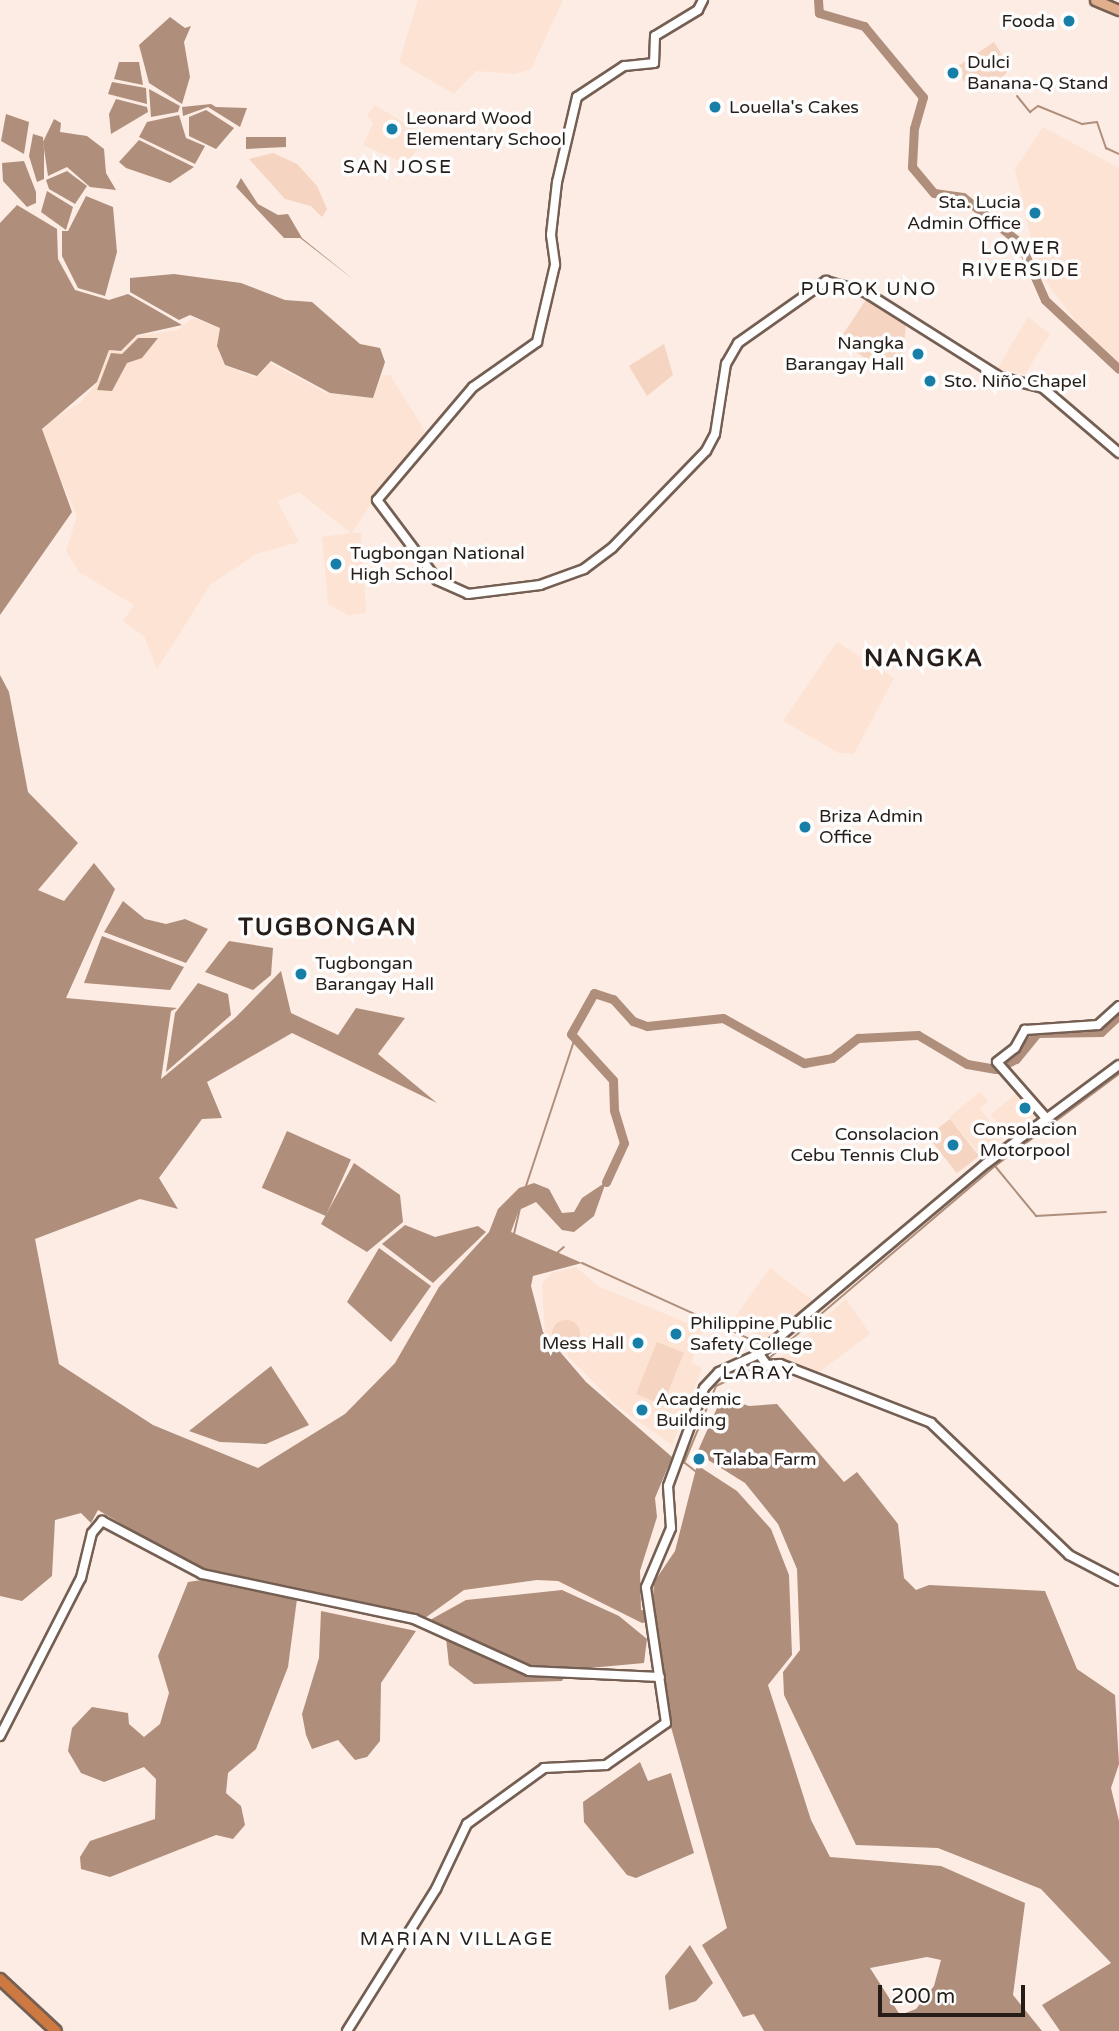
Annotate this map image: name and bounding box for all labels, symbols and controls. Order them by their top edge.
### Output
place label: Fooda [1001,10,1055,32]
marker: Fooda [1061,13,1077,29]
place label: Dulci Banana-Q Stand [967,52,1108,94]
marker: Dulci Banana-Q Stand [945,65,961,81]
place label: Louella's Cakes [729,96,859,118]
marker: Louella's Cakes [707,99,723,115]
place label: Leonard Wood Elementary School [406,108,566,150]
marker: Leonard Wood Elementary School [384,121,400,137]
district label: SAN JOSE [344,157,452,179]
place label: Sta. Lucia Admin Office [907,192,1021,234]
marker: Sta. Lucia Admin Office [1027,205,1043,221]
district label: LOWER RIVERSIDE [962,238,1080,282]
district label: PUROK UNO [802,279,936,301]
place label: Nangka Barangay Hall [785,333,904,376]
marker: Nangka Barangay Hall [910,346,926,362]
place label: Sto. Niño Chapel [944,370,1087,392]
marker: Sto. Niño Chapel [922,373,938,389]
place label: Tugbongan National High School [350,543,525,586]
marker: Tugbongan National High School [328,556,344,572]
district label: NANGKA [865,645,983,673]
place label: Briza Admin Office [819,806,923,848]
marker: Briza Admin Office [797,819,813,835]
district label: TUGBONGAN [239,914,417,942]
place label: Tugbongan Barangay Hall [315,953,434,996]
marker: Tugbongan Barangay Hall [293,966,309,982]
marker: Consolacion Motorpool [1017,1100,1033,1116]
place label: Consolacion Motorpool [973,1119,1077,1162]
place label: Consolacion Cebu Tennis Club [791,1124,939,1166]
marker: Consolacion Cebu Tennis Club [945,1137,961,1153]
place label: Philippine Public Safety College [690,1313,832,1356]
marker: Philippine Public Safety College [668,1326,684,1342]
place label: Mess Hall [542,1332,624,1354]
marker: Mess Hall [630,1335,646,1351]
district label: LARAY [723,1363,795,1385]
place label: Academic Building [656,1389,741,1432]
marker: Academic Building [634,1402,650,1418]
place label: Talaba Farm [713,1448,816,1470]
marker: Talaba Farm [691,1451,707,1467]
district label: MARIAN VILLAGE [362,1929,552,1951]
scale bar [881,1972,1028,2016]
text: 200 m [891,1984,955,2009]

